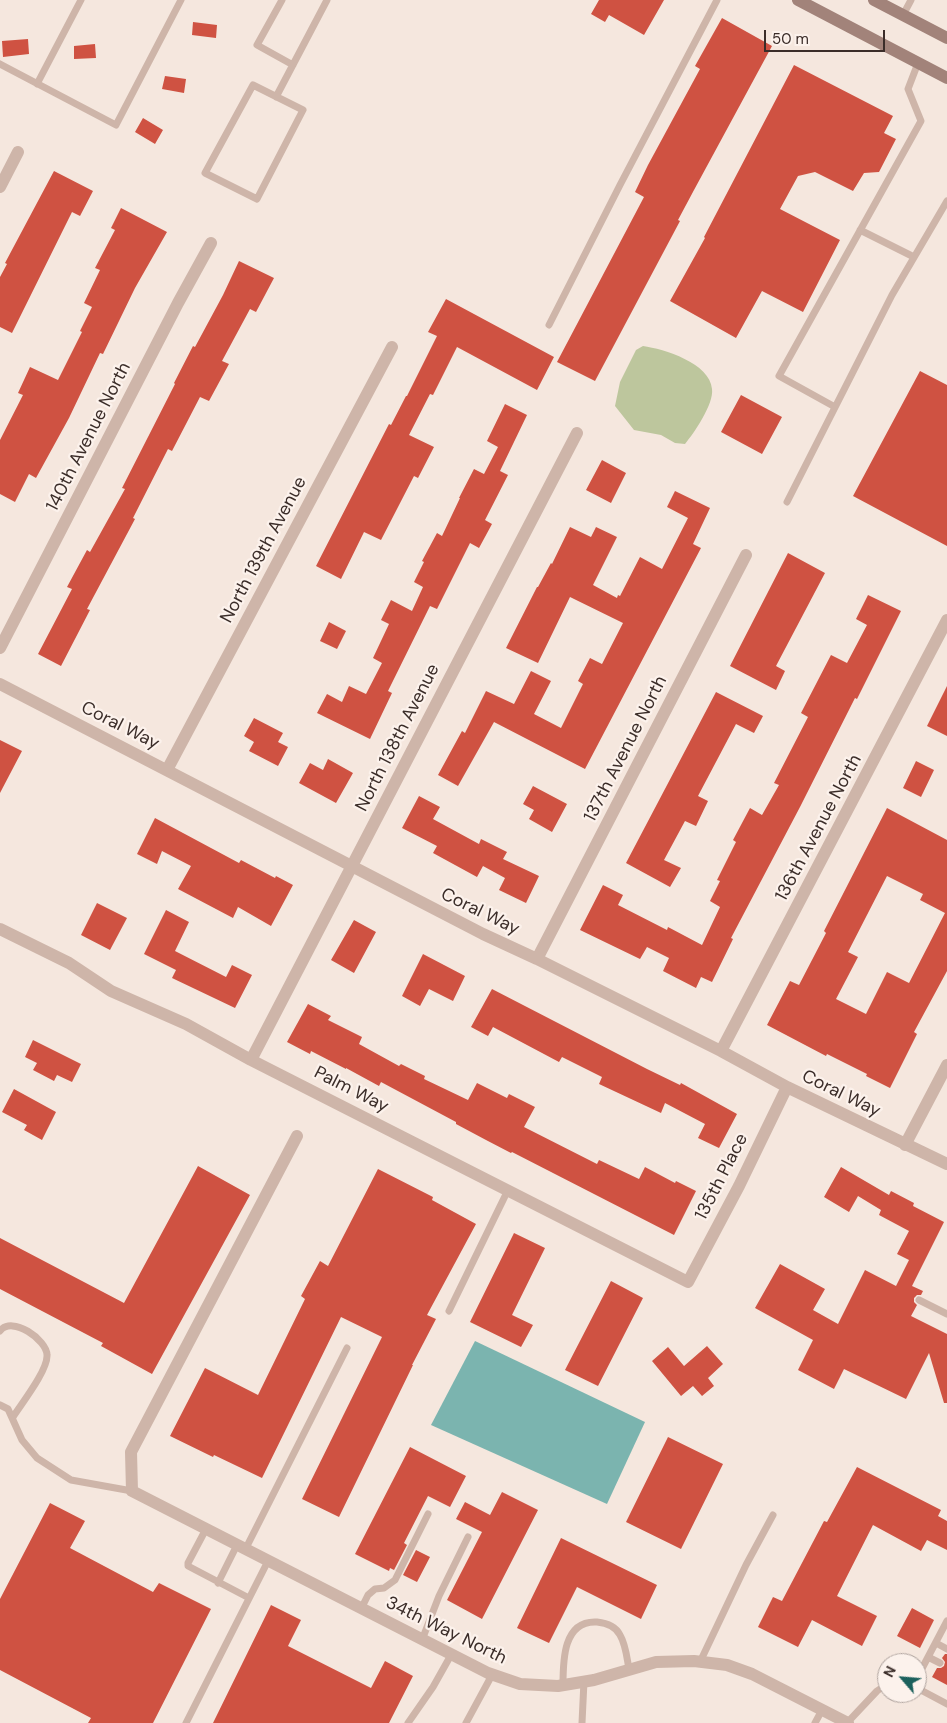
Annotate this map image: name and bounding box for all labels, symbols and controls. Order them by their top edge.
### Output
scale bar [767,20,888,52]
text: 50 m [772,29,809,49]
street label: 140th Avenue North [42,359,136,515]
street label: North 139th Avenue [216,473,312,627]
street label: North 138th Avenue [351,661,445,815]
street label: 137th Avenue North [580,672,672,826]
street label: Coral Way [77,697,163,755]
street label: 136th Avenue North [771,751,867,905]
street label: Coral Way [437,884,523,940]
street label: Palm Way [310,1062,392,1118]
street label: Coral Way [798,1066,884,1122]
street label: 135th Place [691,1130,753,1224]
street label: 34th Way North [382,1592,510,1670]
north arrow [877,1653,927,1703]
text: N [879,1663,900,1680]

